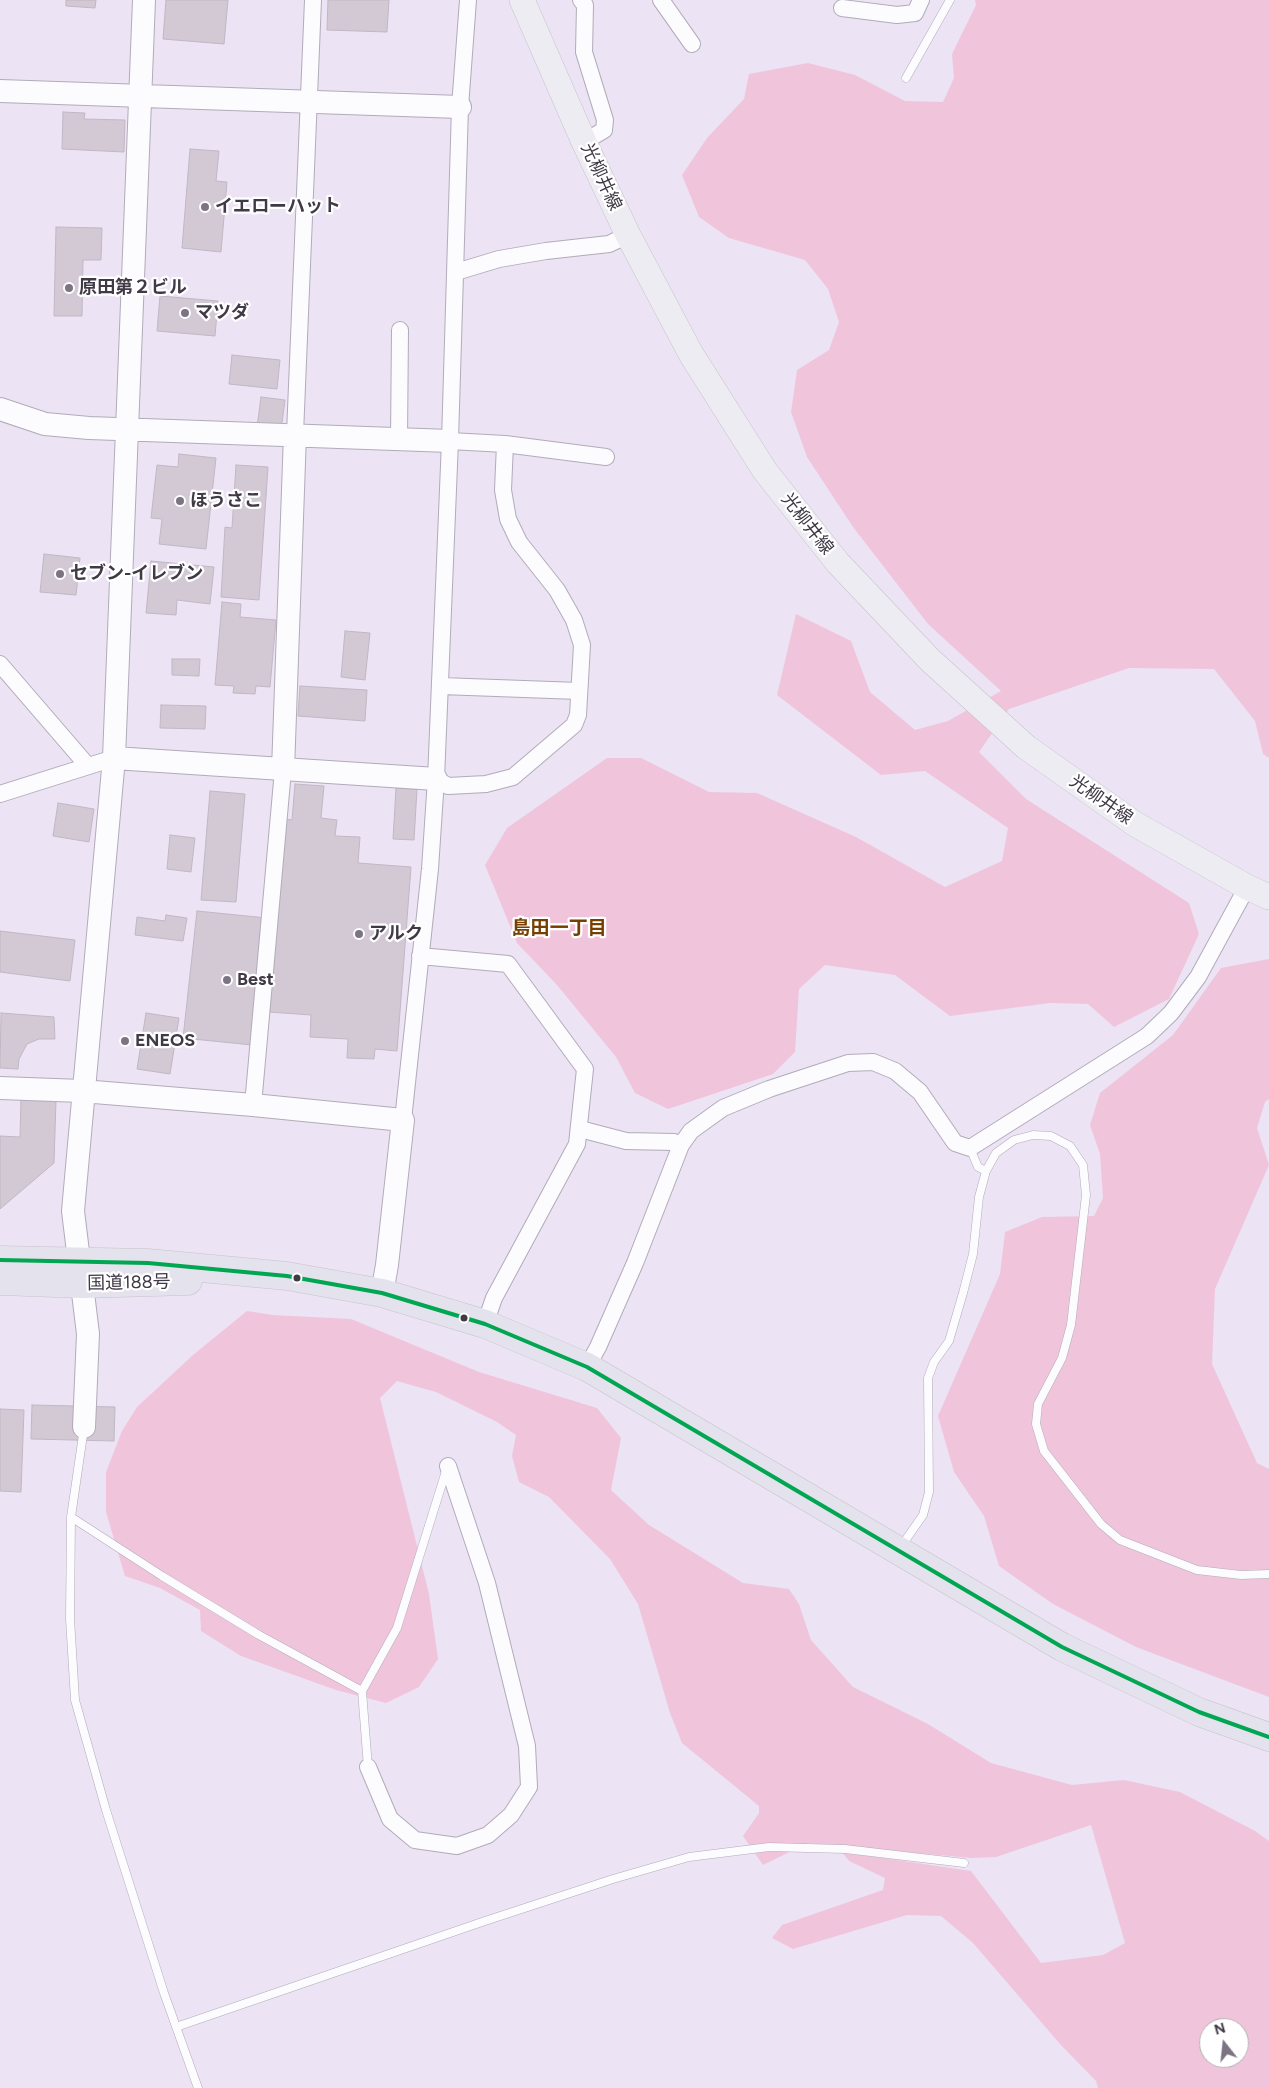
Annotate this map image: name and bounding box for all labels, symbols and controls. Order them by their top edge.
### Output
street label: 光柳井線 [576,140,626,214]
place label: イエローハット [215,196,341,218]
marker: イエローハット [199,201,211,213]
place label: 原田第２ビル [79,277,187,299]
marker: 原田第２ビル [63,282,75,294]
place label: マツダ [195,302,249,324]
marker: マツダ [179,307,191,319]
street label: 光柳井線 [776,489,838,559]
place label: ほうさこ [190,490,262,512]
marker: ほうさこ [174,495,186,507]
place label: セブン-イレブン [70,563,203,585]
marker: セブン-イレブン [54,568,66,580]
street label: 光柳井線 [1065,771,1137,829]
district label: 島田一丁目 [512,917,606,939]
place label: アルク [369,923,423,945]
marker: アルク [353,928,365,940]
place label: Best [237,969,274,991]
marker: Best [221,974,233,986]
place label: ENEOS [135,1030,195,1052]
marker: ENEOS [119,1035,131,1047]
street label: 国道188号 [87,1271,171,1295]
unlabelled marker [292,1273,302,1283]
unlabelled marker [459,1313,469,1323]
north arrow [1199,2018,1249,2068]
text: N [1212,2019,1228,2039]

